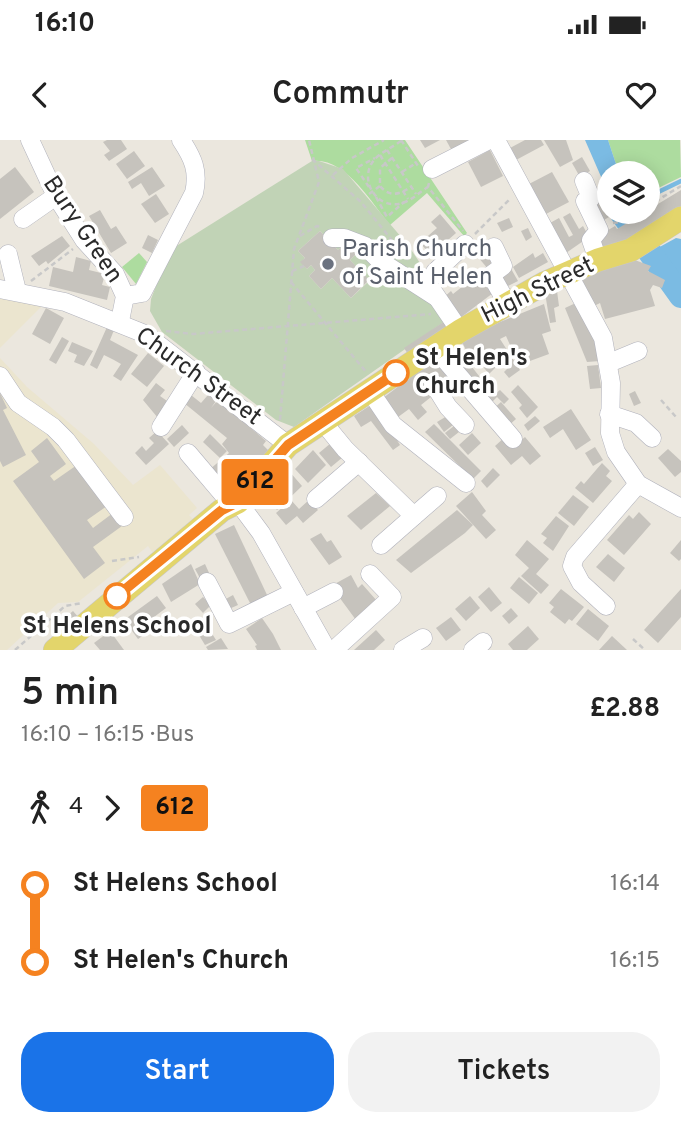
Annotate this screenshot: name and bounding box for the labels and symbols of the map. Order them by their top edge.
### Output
street label: Bury Green [35,171,129,289]
place label: Parish Church of Saint Helen [342,235,492,293]
street label: High Street [477,251,599,331]
marker: Parish Church of Saint Helen [320,256,336,272]
street label: Church Street [129,321,267,433]
place label: St Helen's Church [415,344,528,402]
marker: St Helen's Church [383,360,409,386]
line badge: 612 [215,459,295,505]
marker: St Helens School [104,583,130,609]
place label: St Helens School [23,612,211,642]

